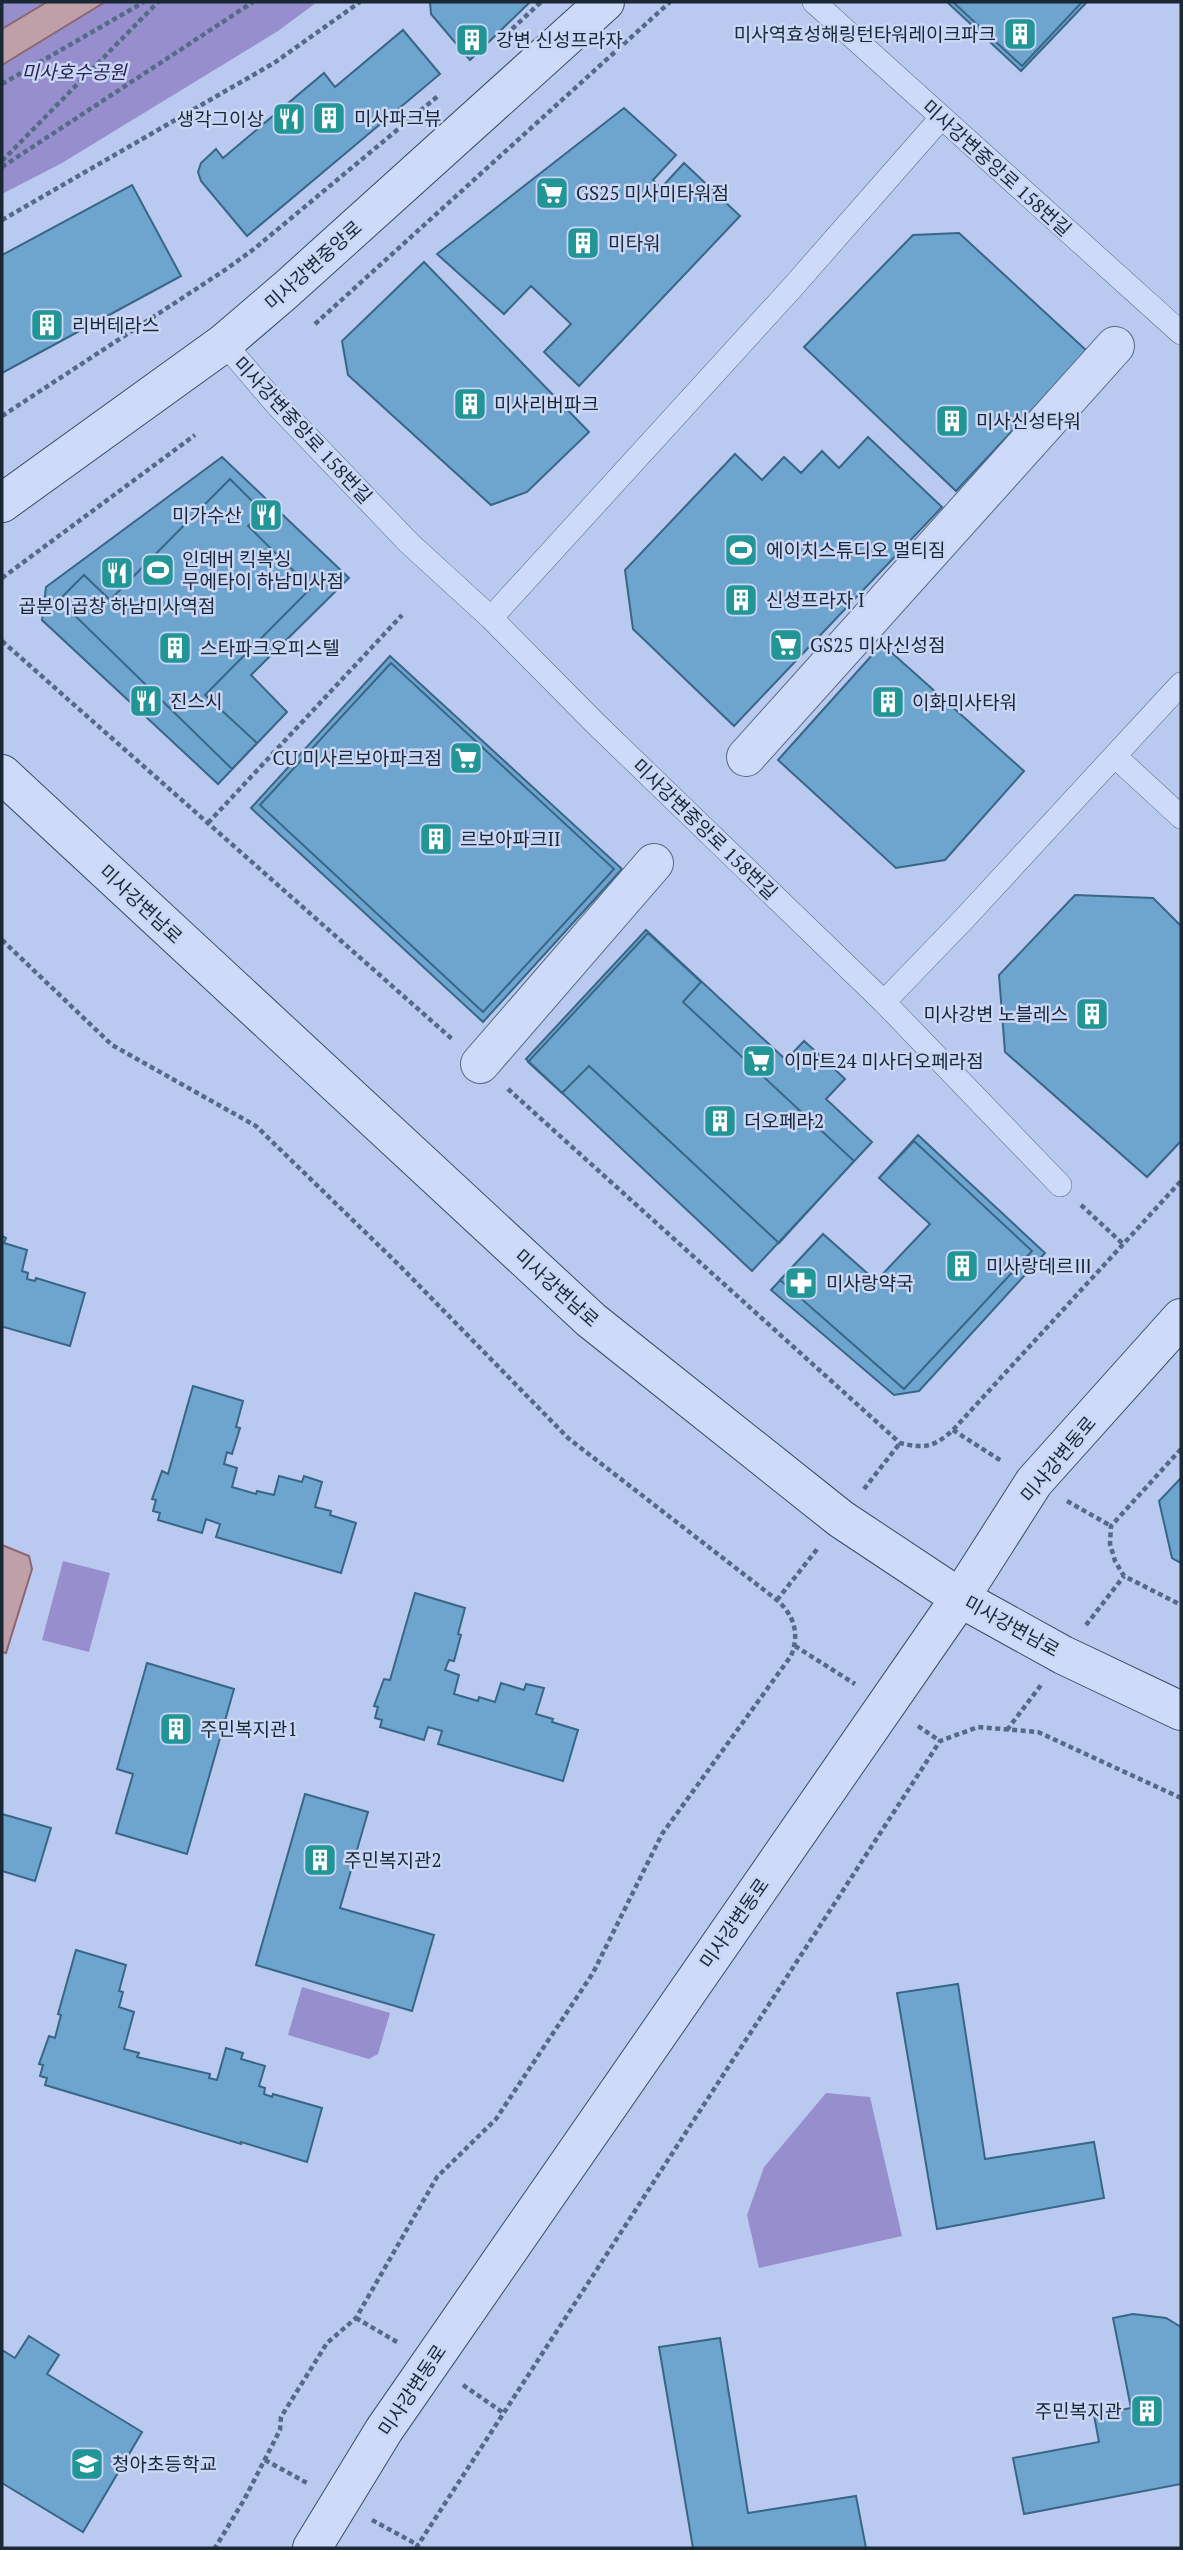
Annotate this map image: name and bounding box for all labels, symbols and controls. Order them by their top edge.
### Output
building icon: 미사역효성해링턴타워레이크파크 [1001,15,1039,53]
building icon: 강변 신성프라자 [453,21,491,59]
place label: 미사역효성해링턴타워레이크파크 [734,21,996,46]
place label: 강변 신성프라자 [496,27,623,52]
park label: 미사호수공원 [22,59,128,84]
street label: 미사강변중앙로 158번길 [918,94,1077,241]
building icon: 미사파크뷰 [310,99,348,137]
restaurant icon: 생각그이상 [270,100,308,138]
place label: 미사파크뷰 [354,105,441,130]
place label: 생각그이상 [177,106,264,131]
supermarket icon: GS25 미사미타워점 [533,174,571,212]
place label: GS25 미사미타워점 [576,180,729,205]
street label: 미사강변중앙로 [259,214,367,315]
building icon: 미타워 [564,224,602,262]
place label: 미타워 [608,230,660,255]
building icon: 리버테라스 [28,306,66,344]
place label: 리버테라스 [72,312,159,337]
street label: 미사강변중앙로 158번길 [229,351,378,509]
building icon: 미사리버파크 [451,385,489,423]
place label: 미사리버파크 [494,391,599,416]
building icon: 미사신성타워 [933,402,971,440]
place label: 미사신성타워 [976,408,1081,433]
restaurant icon: 미가수산 [247,496,285,534]
place label: 미가수산 [172,502,242,527]
sports icon: 에이치스튜디오 멀티짐 [722,531,760,569]
place label: 에이치스튜디오 멀티짐 [766,537,945,562]
place label: 인데버 킥복싱 무에타이 하남미사점 [182,546,344,593]
sports icon: 인데버 킥복싱 무에타이 하남미사점 [139,551,177,589]
restaurant icon: 곱분이곱창 하남미사역점 [98,554,136,592]
building icon: 신성프라자 I [722,581,760,619]
place label: 신성프라자 I [766,587,865,612]
place label: 곱분이곱창 하남미사역점 [19,593,215,618]
supermarket icon: GS25 미사신성점 [767,626,805,664]
building icon: 스타파크오피스텔 [156,629,194,667]
place label: GS25 미사신성점 [810,632,946,657]
place label: 스타파크오피스텔 [200,635,340,660]
restaurant icon: 진스시 [127,682,165,720]
building icon: 이화미사타워 [869,683,907,721]
place label: 진스시 [170,688,222,713]
place label: 이화미사타워 [912,689,1017,714]
supermarket icon: CU 미사르보아파크점 [447,739,485,777]
place label: CU 미사르보아파크점 [273,745,442,770]
street label: 미사강변중앙로 158번길 [627,753,783,904]
building icon: 르보아파크II [417,820,455,858]
place label: 르보아파크II [460,826,561,851]
street label: 미사강변남로 [94,859,188,949]
building icon: 미사강변 노블레스 [1073,995,1111,1033]
place label: 미사강변 노블레스 [924,1001,1068,1026]
supermarket icon: 이마트24 미사더오페라점 [740,1042,778,1080]
place label: 이마트24 미사더오페라점 [784,1048,984,1073]
building icon: 더오페라2 [701,1102,739,1140]
place label: 더오페라2 [744,1108,824,1133]
street label: 미사강변남로 [510,1243,605,1332]
building icon: 미사랑데르Ⅲ [943,1247,981,1285]
place label: 미사랑데르Ⅲ [986,1253,1092,1278]
pharmacy icon: 미사랑약국 [782,1264,820,1302]
place label: 미사랑약국 [826,1270,913,1295]
street label: 미사강변동로 [1014,1410,1101,1507]
street label: 미사강변남로 [960,1589,1064,1662]
building icon: 주민복지관1 [157,1710,195,1748]
place label: 주민복지관1 [200,1716,298,1741]
building icon: 주민복지관2 [301,1841,339,1879]
place label: 주민복지관2 [344,1847,442,1872]
street label: 미사강변동로 [693,1873,774,1973]
street label: 미사강변동로 [372,2339,451,2440]
building icon: 주민복지관 [1128,2392,1166,2430]
place label: 주민복지관 [1035,2398,1122,2423]
school or university icon: 청아초등학교 [68,2445,106,2483]
place label: 청아초등학교 [112,2451,217,2476]

